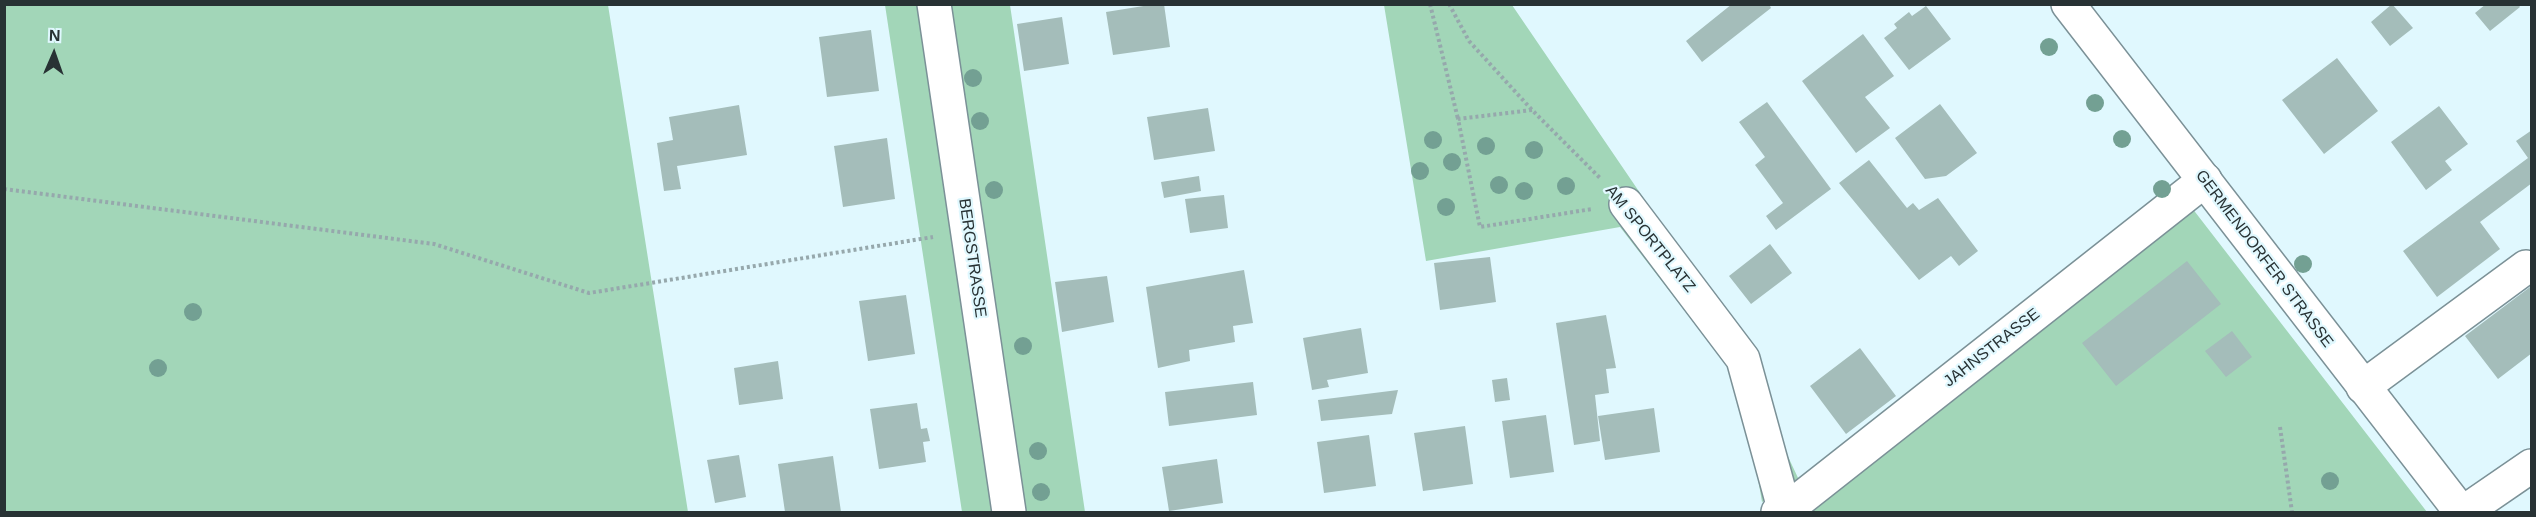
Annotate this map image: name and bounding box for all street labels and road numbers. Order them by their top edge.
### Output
street label: GERMENDORFER STRASSE [2191,167,2337,351]
street label: AM SPORTPLATZ [1601,182,1699,296]
street label: BERGSTRASSE [954,197,990,319]
street label: JAHNSTRASSE [1940,305,2044,391]

